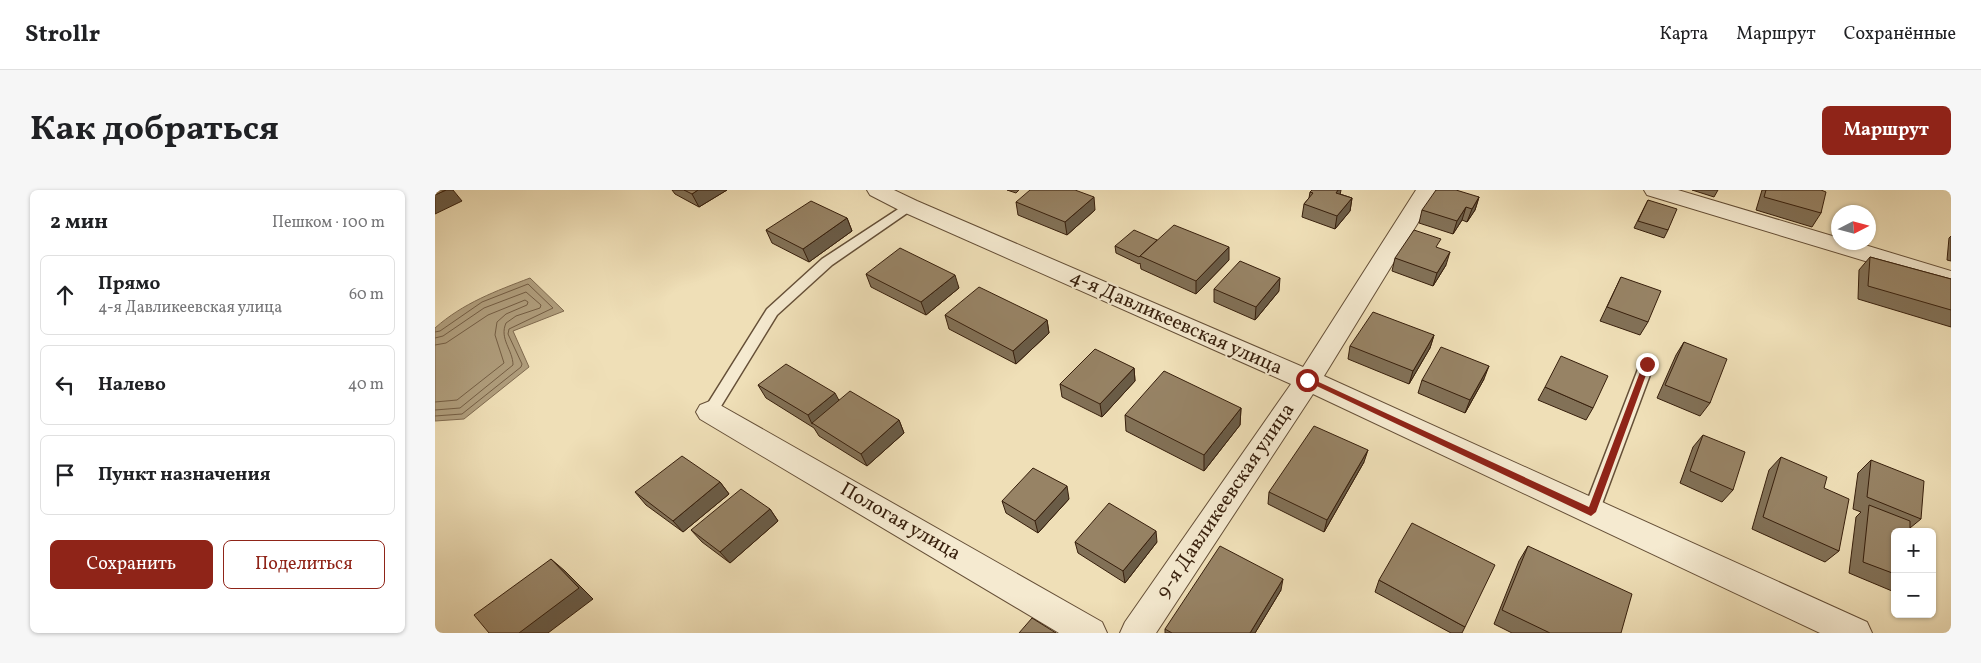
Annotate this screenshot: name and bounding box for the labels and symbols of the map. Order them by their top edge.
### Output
north arrow [1831,205,1876,250]
street label: 4-я Давликеевская улица [1065,263,1287,383]
route end [1636,353,1659,376]
route start [1296,369,1319,392]
street label: 9-я Давликеевская улица [1150,398,1302,604]
street label: Пологая улица [834,476,966,568]

